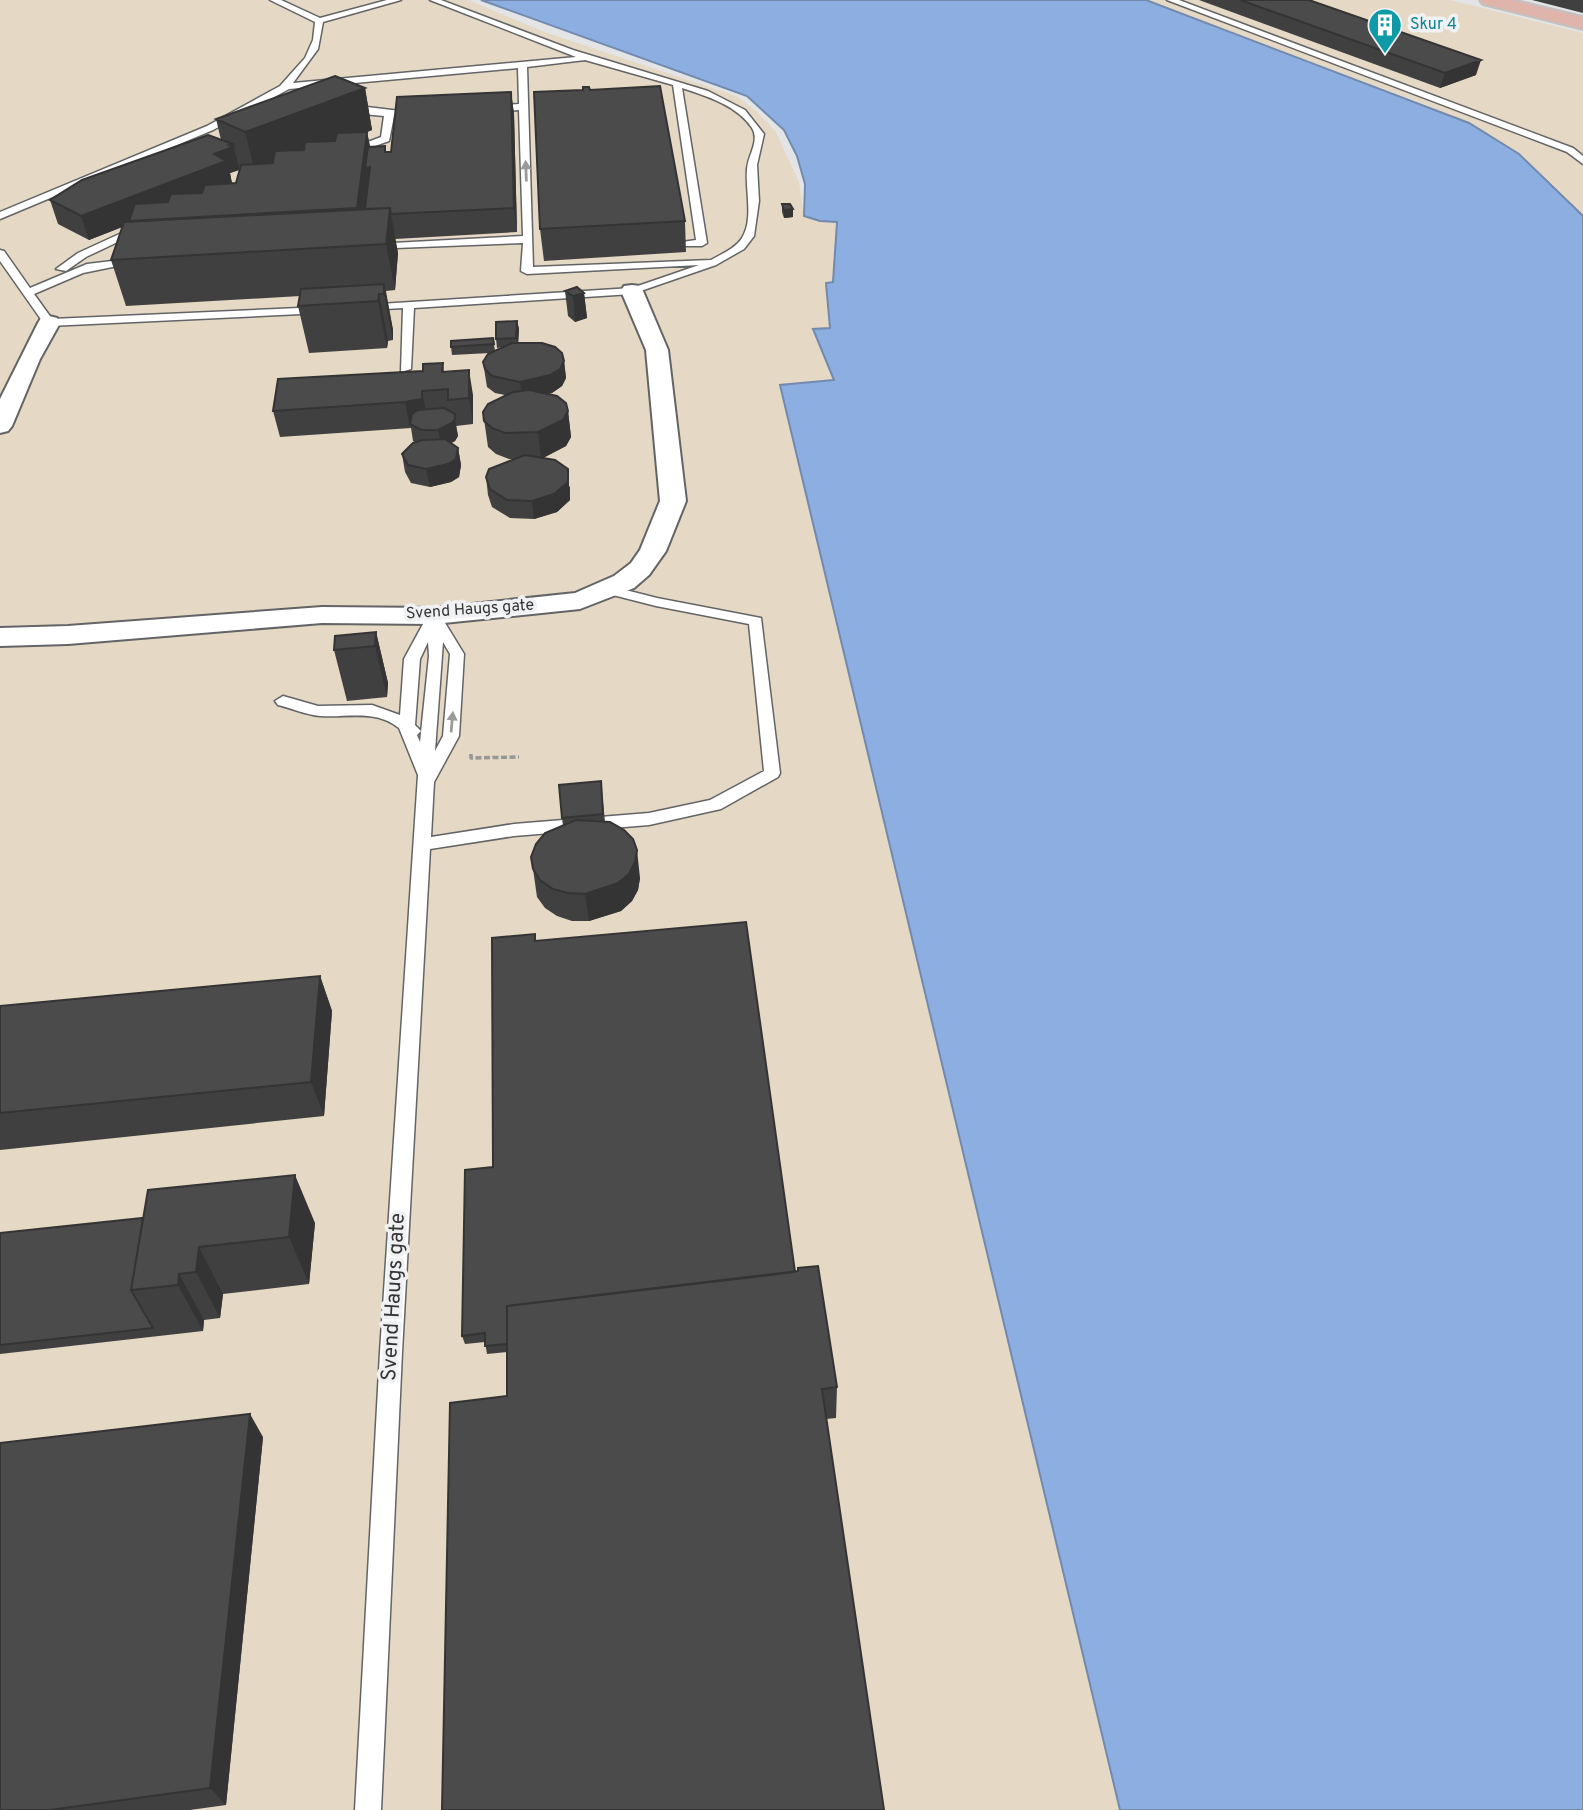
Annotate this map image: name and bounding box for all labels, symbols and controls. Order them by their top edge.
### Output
building icon: Skur 4 [1366,6,1404,55]
place label: Skur 4 [1410,15,1457,35]
one-way arrow [520,160,532,182]
street label: Svend Haugs gate [405,596,535,624]
one-way arrow [447,711,458,733]
street label: Svend Haugs gate [376,1212,412,1382]

